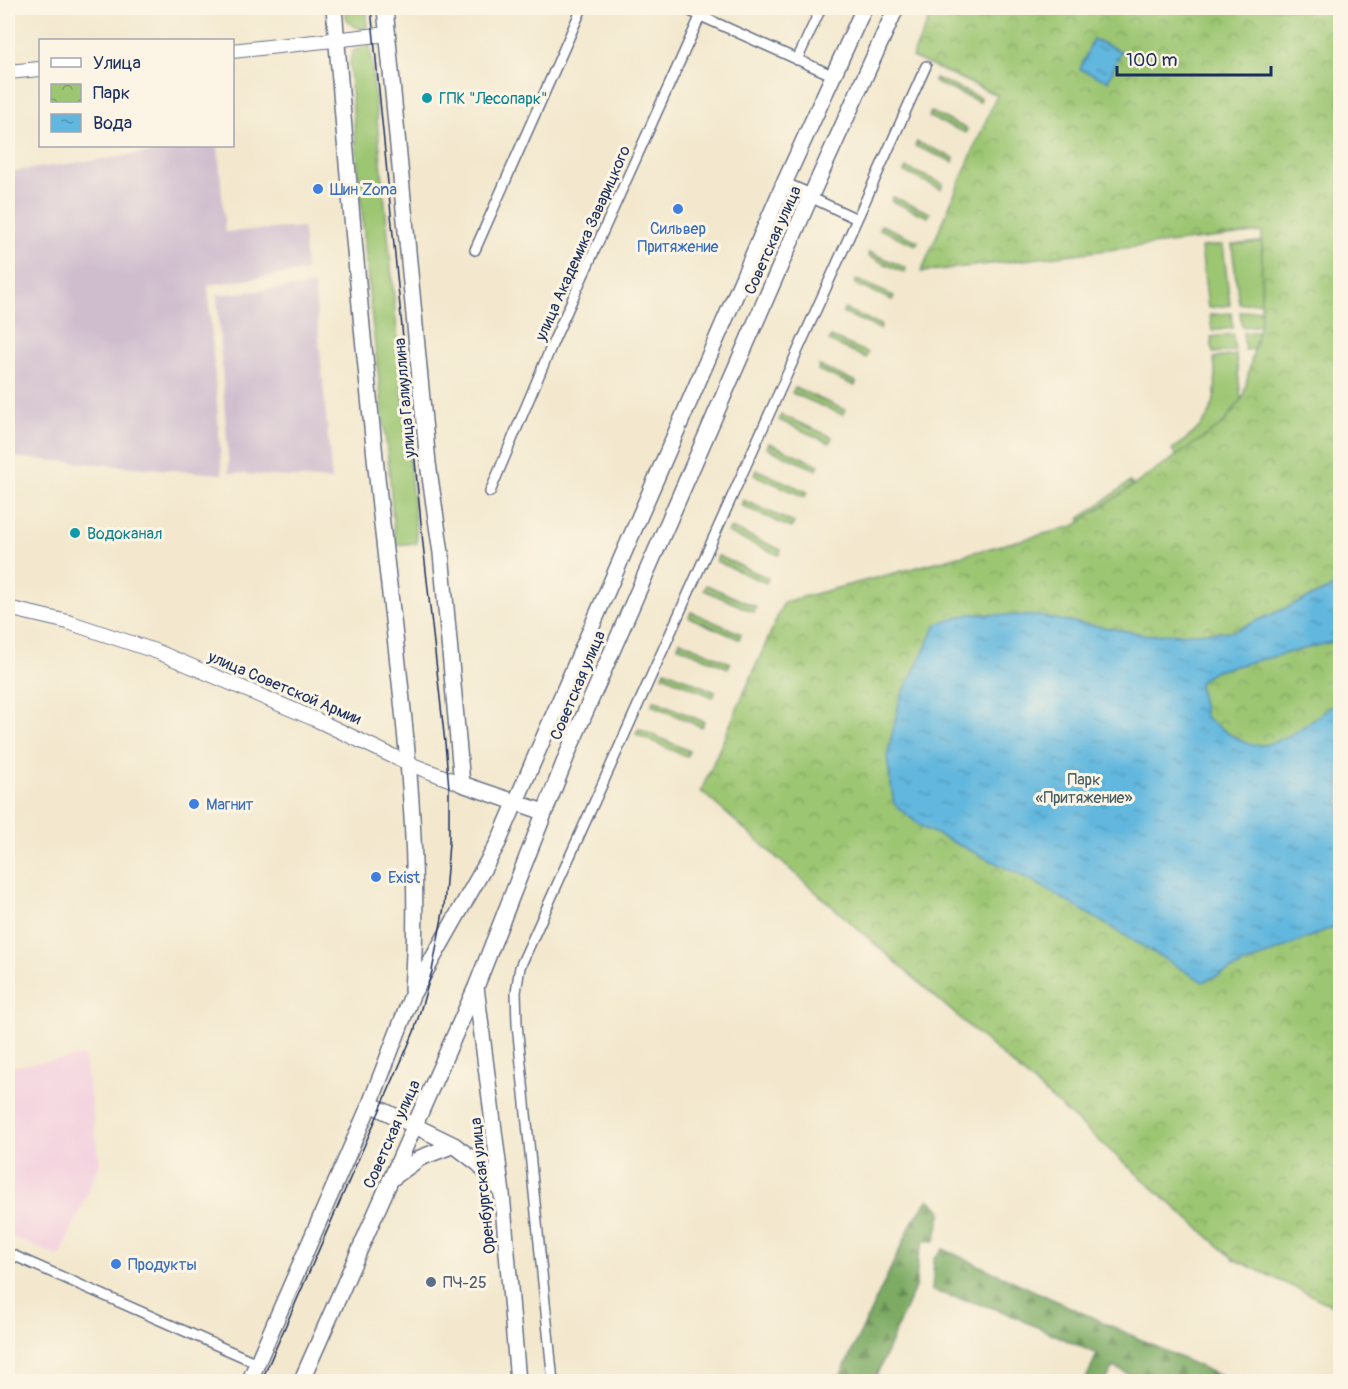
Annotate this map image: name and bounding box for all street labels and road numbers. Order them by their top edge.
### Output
street label: улица Академика Заварицкого [530,142,635,345]
street label: Советская улица [740,183,806,298]
street label: улица Галиуллина [390,337,420,460]
street label: Советская улица [546,628,610,743]
street label: улица Советской Армии [204,646,364,729]
street label: Советская улица [359,1077,425,1192]
street label: Оренбургская улица [466,1117,500,1255]

